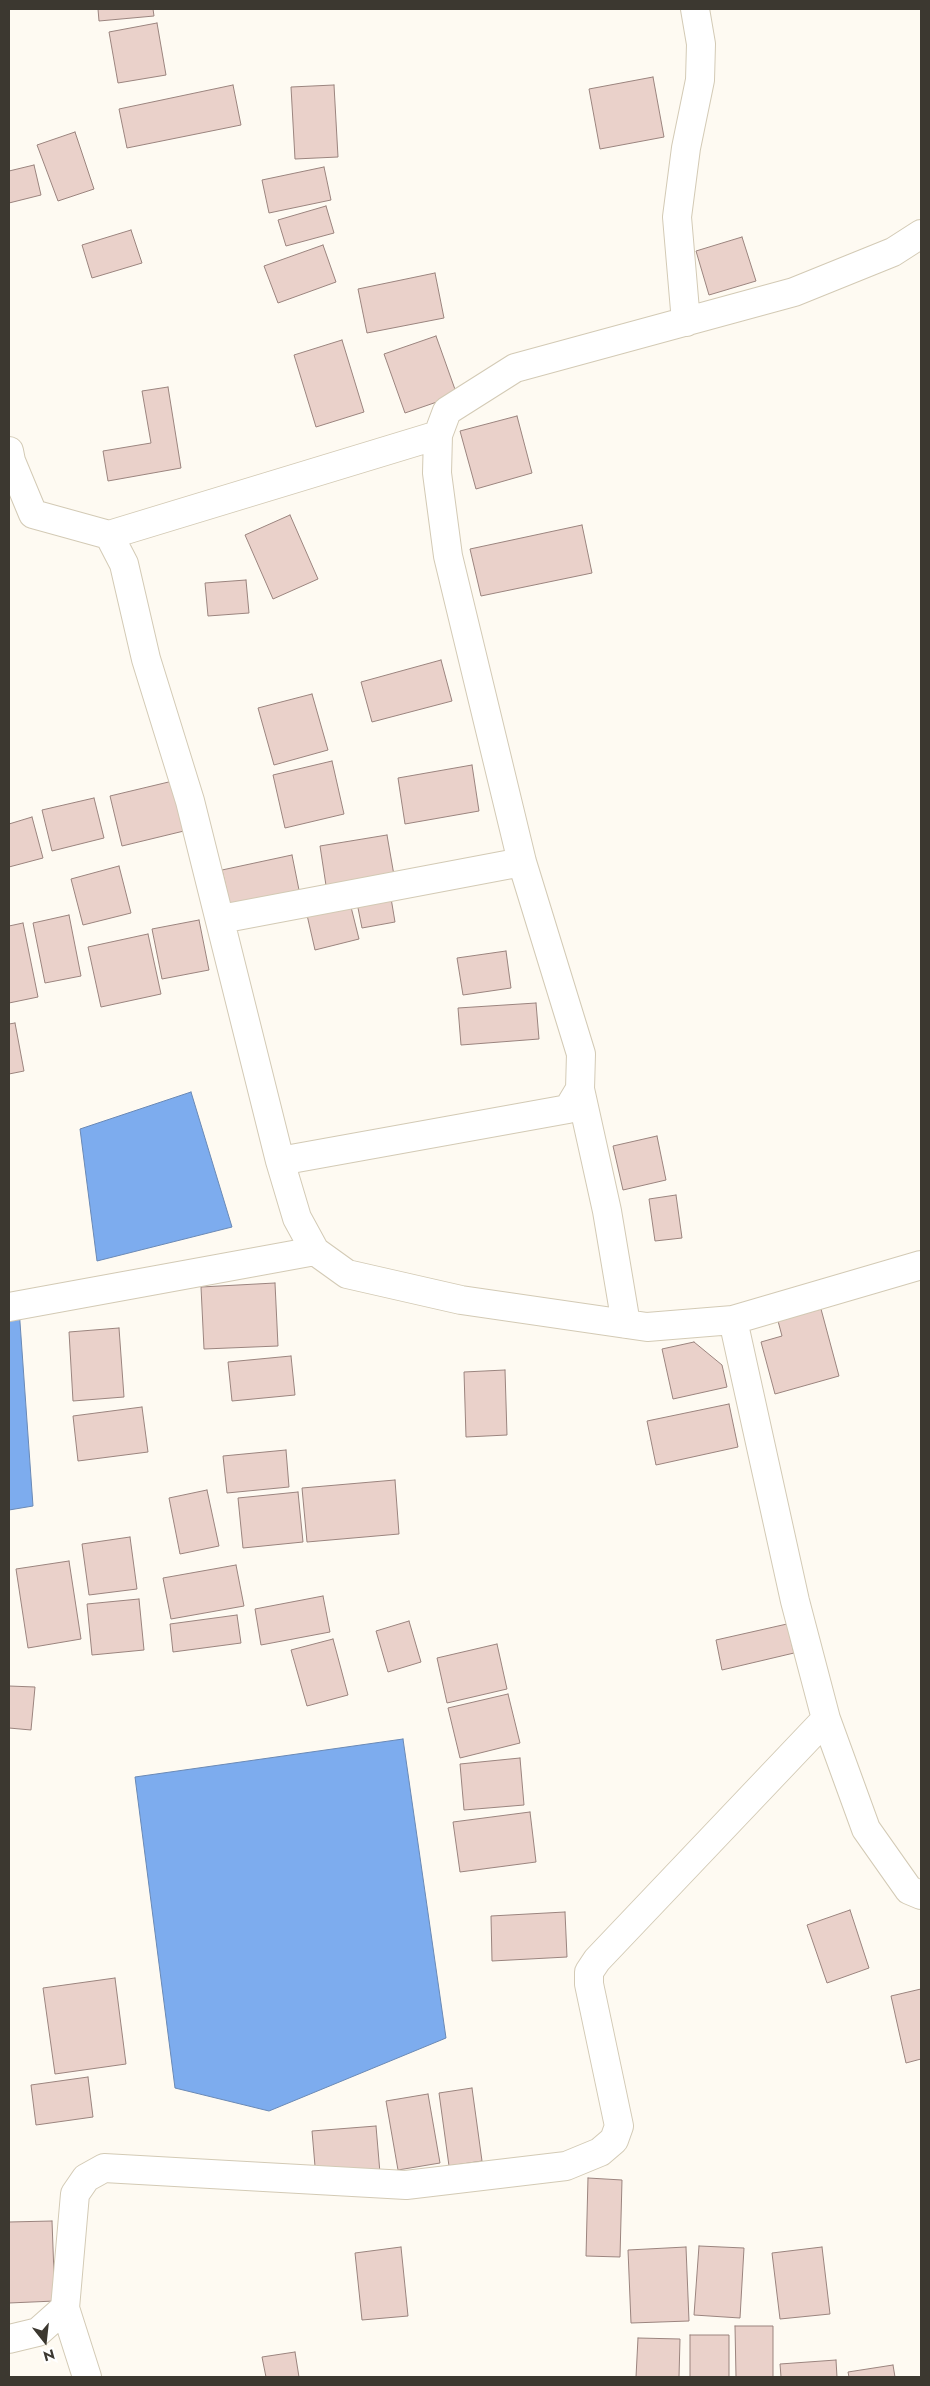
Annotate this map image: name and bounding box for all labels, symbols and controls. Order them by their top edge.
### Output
north arrow [20,2316,70,2366]
text: N [41,2344,57,2367]

